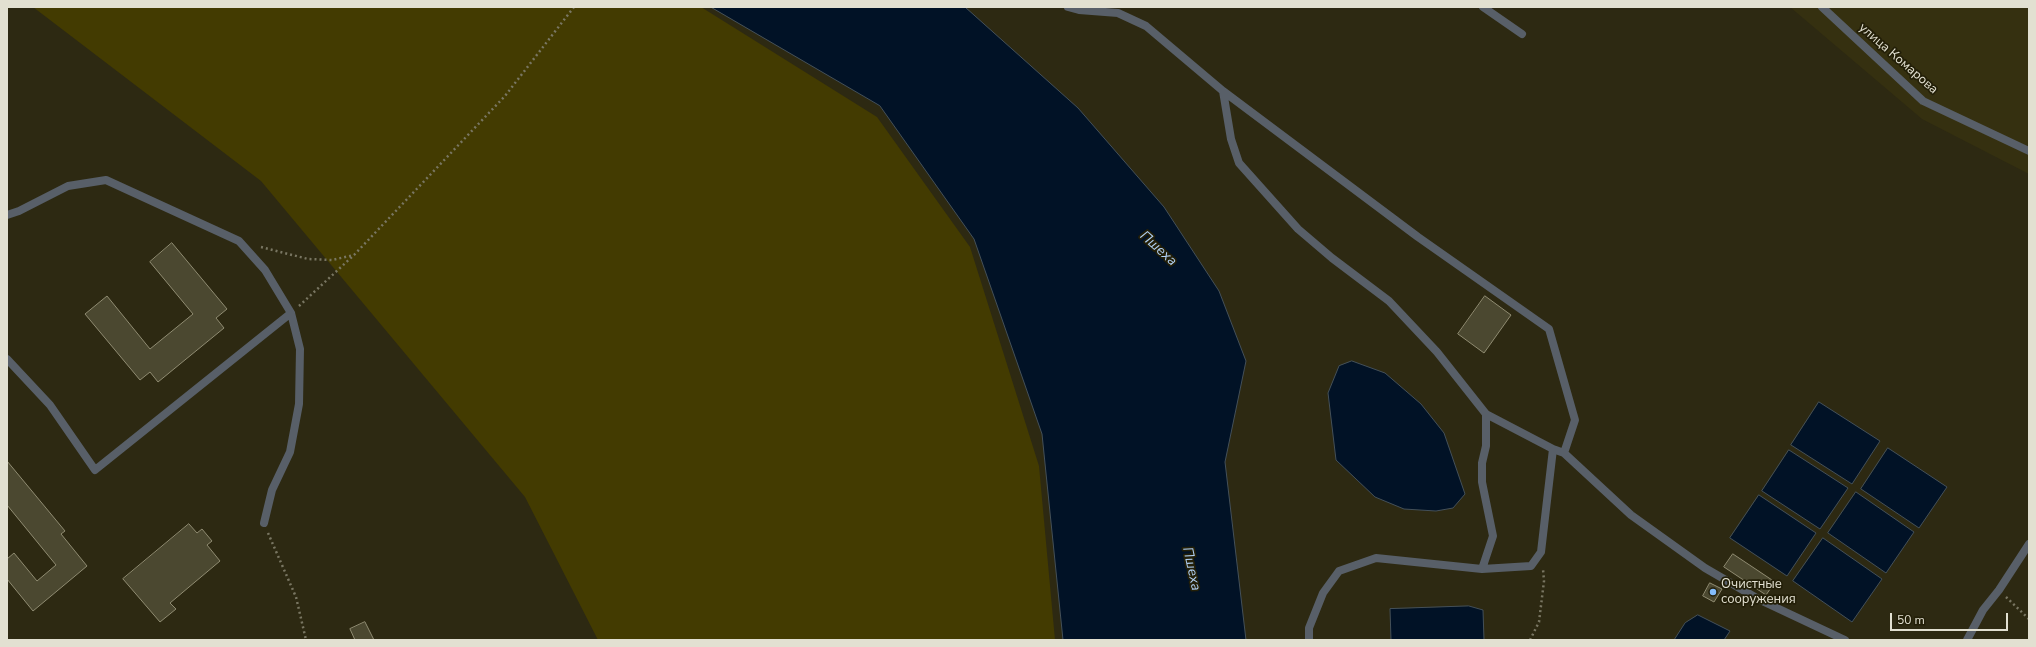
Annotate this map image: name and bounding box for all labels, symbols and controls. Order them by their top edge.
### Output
street label: улица Комарова [1855,20,1941,98]
water label: Пшеха [1136,228,1180,270]
water label: Пшеха [1178,546,1204,592]
place label: Очистные сооружения [1721,577,1796,608]
marker: Очистные сооружения [1708,587,1718,597]
scale bar [1892,605,2010,631]
text: 50 m [1897,612,1925,628]

